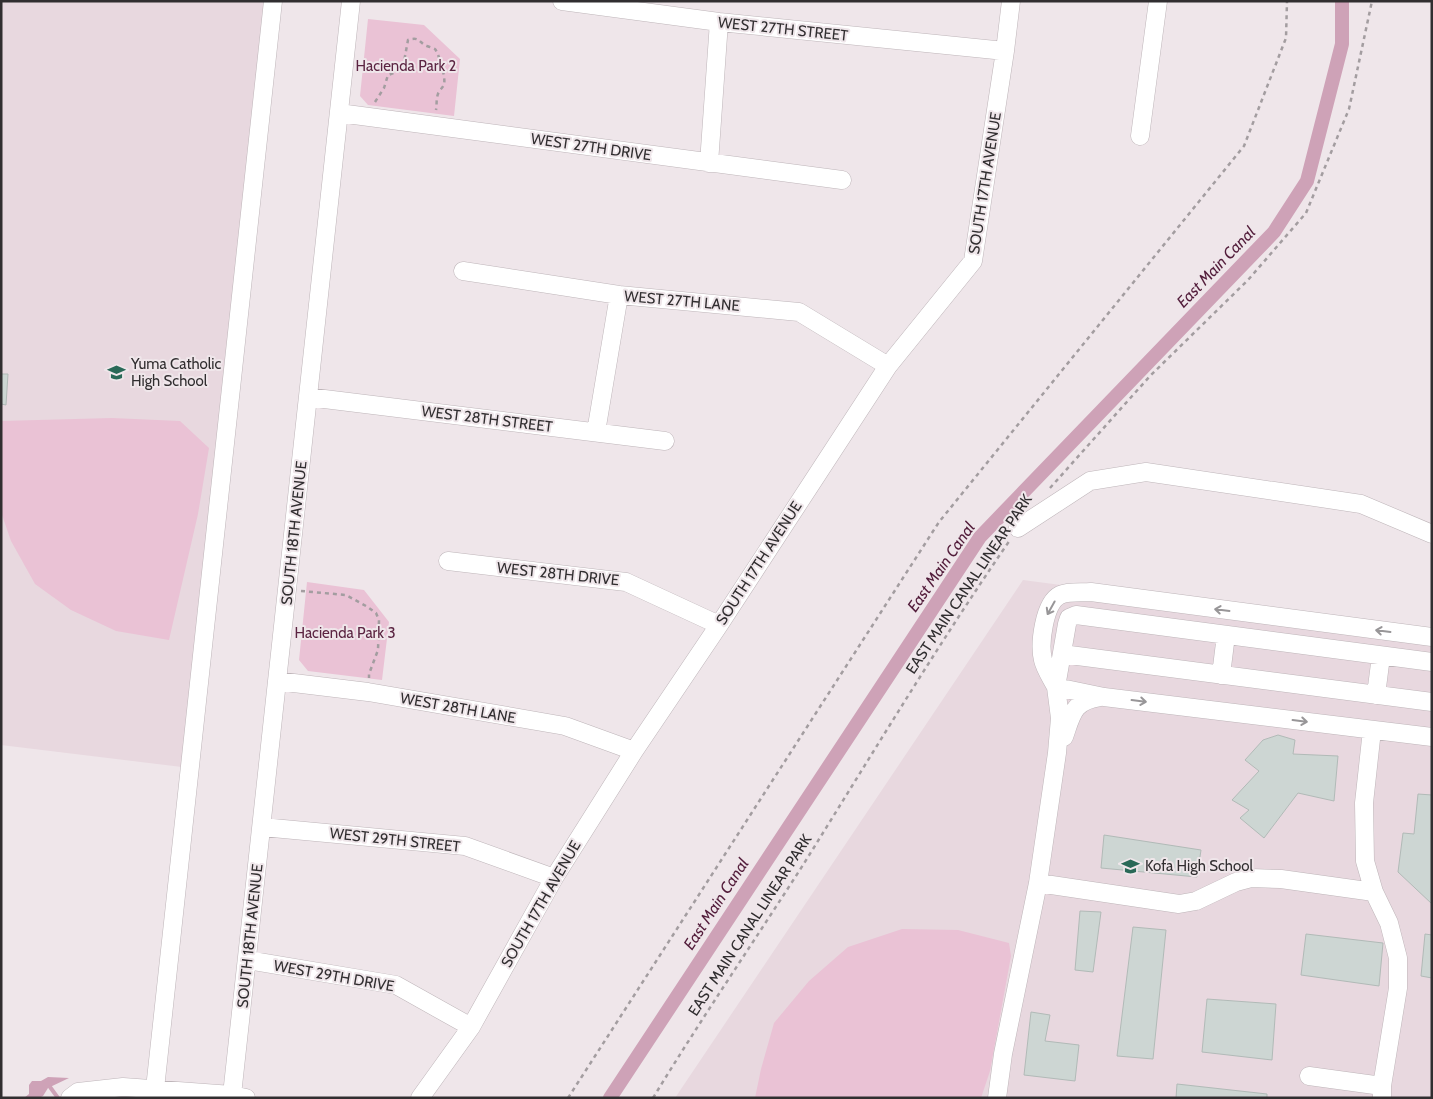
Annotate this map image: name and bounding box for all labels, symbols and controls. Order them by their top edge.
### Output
street label: WEST 27TH STREET [717,13,849,45]
park label: Hacienda Park 2 [356,57,457,75]
street label: SOUTH 17TH AVENUE [965,111,1005,255]
street label: WEST 27TH DRIVE [530,130,652,164]
water label: East Main Canal [1173,222,1259,311]
street label: WEST 27TH LANE [623,287,741,315]
place label: Yuma Catholic High School [130,355,222,390]
school or university icon: Yuma Catholic High School [107,363,127,383]
street label: WEST 28TH STREET [420,402,554,436]
street label: SOUTH 18TH AVENUE [277,460,311,606]
street label: EAST MAIN CANAL LINEAR PARK [902,490,1036,677]
street label: SOUTH 17TH AVENUE [712,498,806,628]
water label: East Main Canal [903,518,979,615]
street label: WEST 28TH DRIVE [496,559,620,589]
one-way arrow [1045,601,1055,615]
one-way arrow [1215,605,1231,615]
park label: Hacienda Park 3 [294,624,396,642]
one-way arrow [1376,626,1392,636]
street label: WEST 28TH LANE [399,689,517,727]
one-way arrow [1131,696,1147,706]
one-way arrow [1292,716,1308,726]
street label: WEST 29TH STREET [329,824,461,856]
street label: EAST MAIN CANAL LINEAR PARK [685,830,816,1019]
street label: SOUTH 17TH AVENUE [497,837,585,971]
water label: East Main Canal [679,855,753,953]
school or university icon: Kofa High School [1121,856,1141,876]
place label: Kofa High School [1145,857,1253,875]
street label: SOUTH 18TH AVENUE [233,863,267,1009]
street label: WEST 29TH DRIVE [272,957,396,995]

